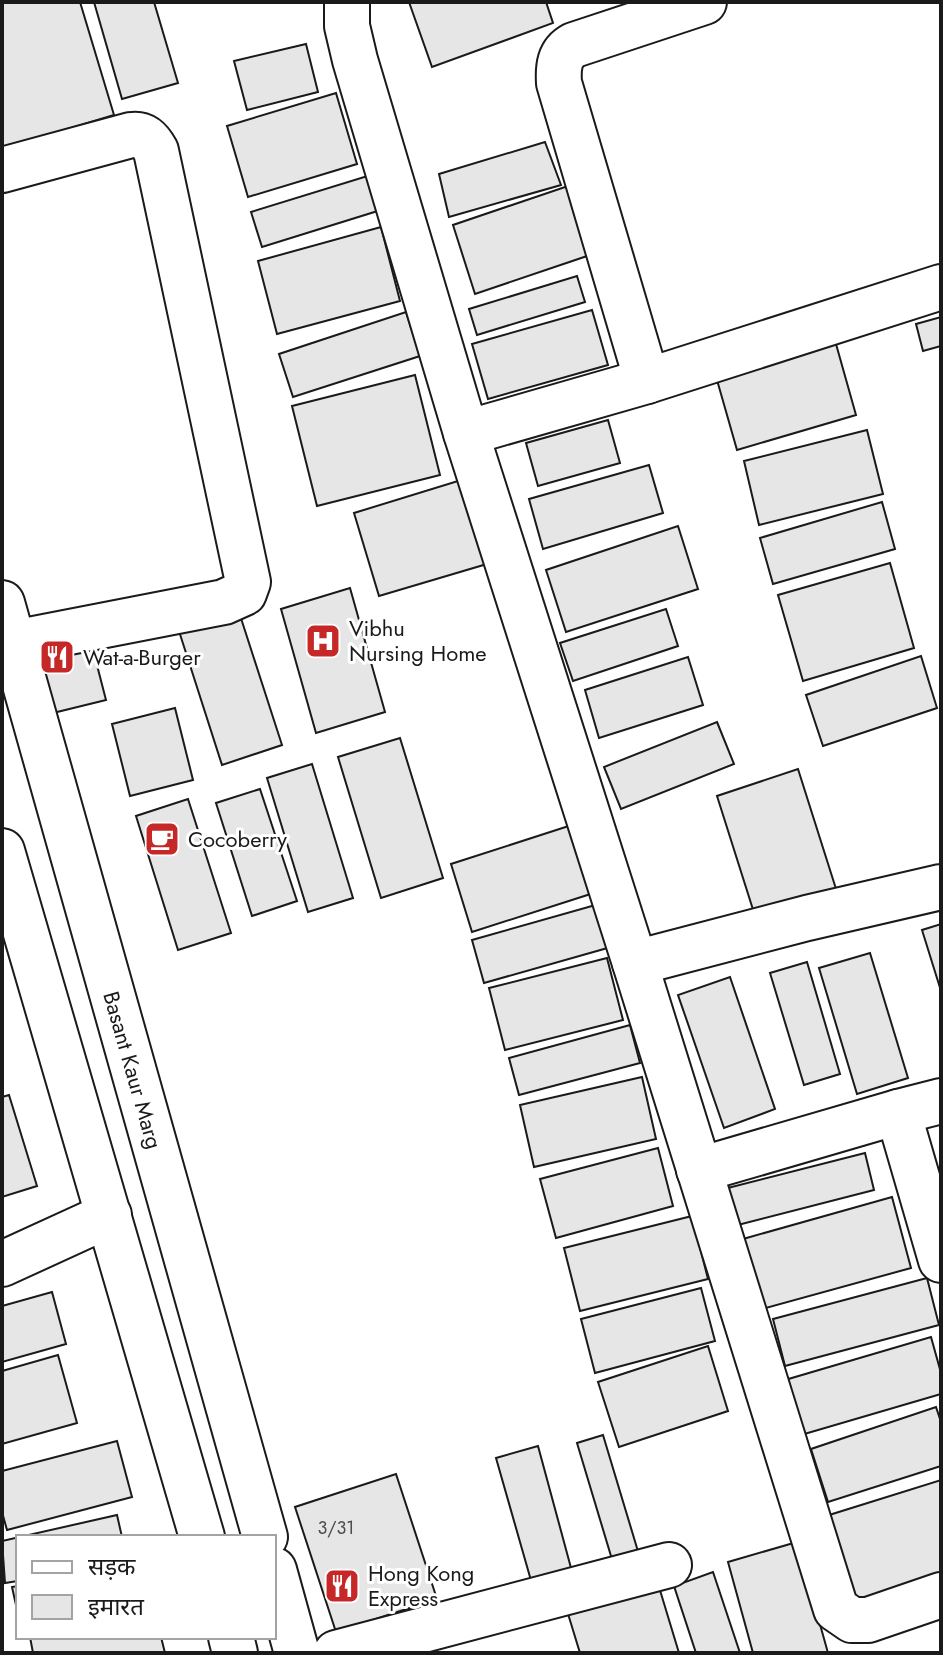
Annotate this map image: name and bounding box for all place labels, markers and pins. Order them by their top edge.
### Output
place label: Vibhu Nursing Home [349,612,487,669]
hospital icon: Vibhu Nursing Home [304,622,342,660]
restaurant icon: Wat-a-Burger [38,638,76,676]
place label: Wat-a-Burger [83,641,201,673]
cafe icon: Cocoberry [143,820,181,858]
place label: Cocoberry [188,823,287,855]
place label: Hong Kong Express [368,1557,474,1614]
restaurant icon: Hong Kong Express [323,1567,361,1605]

